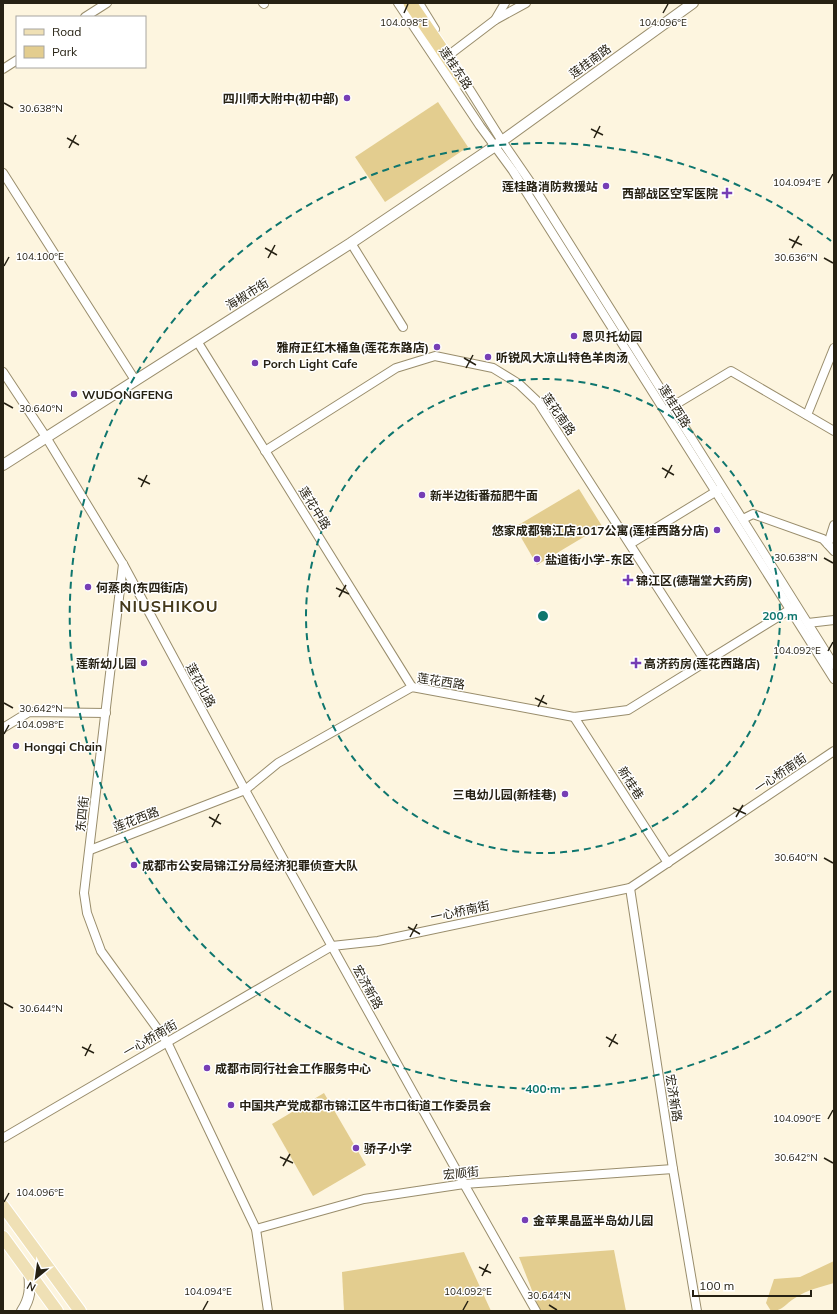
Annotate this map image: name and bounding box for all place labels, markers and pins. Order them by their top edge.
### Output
place label: 四川师大附中(初中部) [222,91,339,106]
marker: 四川师大附中(初中部) [342,93,352,103]
place label: 莲桂路消防救援站 [502,179,598,194]
marker: 莲桂路消防救援站 [601,181,611,191]
place label: 西部战区空军医院 [622,186,718,201]
marker: 西部战区空军医院 [721,187,733,199]
place label: 恩贝托幼园 [582,329,642,344]
marker: 恩贝托幼园 [569,331,579,341]
place label: 雅府正红木桶鱼(莲花东路店) [276,340,429,355]
marker: 雅府正红木桶鱼(莲花东路店) [432,342,442,352]
place label: 听锐风大凉山特色羊肉汤 [496,350,628,365]
marker: 听锐风大凉山特色羊肉汤 [483,352,493,362]
place label: Porch Light Cafe [263,356,358,371]
marker: Porch Light Cafe [250,358,260,368]
place label: WUDONGFENG [82,387,173,402]
marker: WUDONGFENG [69,389,79,399]
place label: 新半边街番茄肥牛面 [430,488,538,503]
marker: 新半边街番茄肥牛面 [417,490,427,500]
place label: 悠家成都锦江店1017公寓(莲桂西路分店) [492,523,709,538]
marker: 悠家成都锦江店1017公寓(莲桂西路分店) [712,525,722,535]
place label: 盐道街小学-东区 [545,552,634,567]
marker: 盐道街小学-东区 [532,554,542,564]
place label: 锦江区(德瑞堂大药房) [636,573,753,588]
marker: 锦江区(德瑞堂大药房) [623,575,633,585]
place label: 何蒸肉(东四街店) [96,580,189,595]
marker: 何蒸肉(东四街店) [83,582,93,592]
centre of rings [536,609,550,623]
place label: 莲新幼儿园 [76,656,136,671]
place label: 高济药房(莲花西路店) [644,656,761,671]
marker: 莲新幼儿园 [139,658,149,668]
marker: 高济药房(莲花西路店) [631,658,641,668]
place label: Hongqi Chain [24,739,102,754]
marker: Hongqi Chain [11,741,21,751]
place label: 三电幼儿园(新桂巷) [452,787,557,802]
marker: 三电幼儿园(新桂巷) [560,789,570,799]
place label: 成都市公安局锦江分局经济犯罪侦查大队 [142,858,358,873]
marker: 成都市公安局锦江分局经济犯罪侦查大队 [129,860,139,870]
place label: 成都市同行社会工作服务中心 [215,1061,371,1076]
marker: 成都市同行社会工作服务中心 [202,1063,212,1073]
place label: 中国共产党成都市锦江区牛市口街道工作委员会 [239,1098,491,1113]
marker: 中国共产党成都市锦江区牛市口街道工作委员会 [226,1100,236,1110]
place label: 骄子小学 [364,1141,412,1156]
marker: 骄子小学 [351,1143,361,1153]
place label: 金苹果晶蓝半岛幼儿园 [533,1213,653,1228]
marker: 金苹果晶蓝半岛幼儿园 [520,1215,530,1225]

